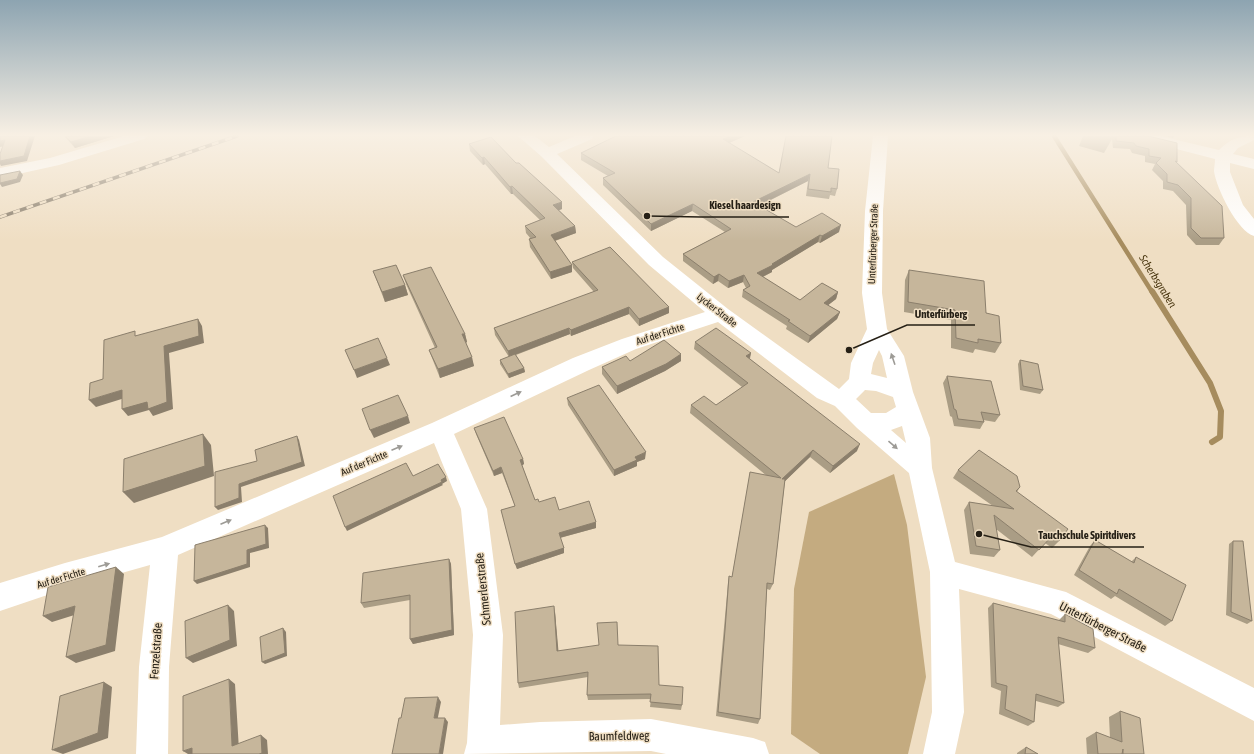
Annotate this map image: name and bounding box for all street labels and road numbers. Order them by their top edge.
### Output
street label: Unterfürberger Straße [866,203,880,284]
street label: Lycker Straße [695,291,740,329]
street label: Auf der Fichte [635,321,686,347]
street label: Auf der Fichte [339,448,389,478]
street label: Schmerlerstraße [472,552,494,626]
street label: Auf der Fichte [36,565,87,591]
street label: Unterfürberger Straße [1057,599,1149,655]
street label: Fenzelstraße [147,622,165,680]
street label: Baumfeldweg [588,728,650,744]

